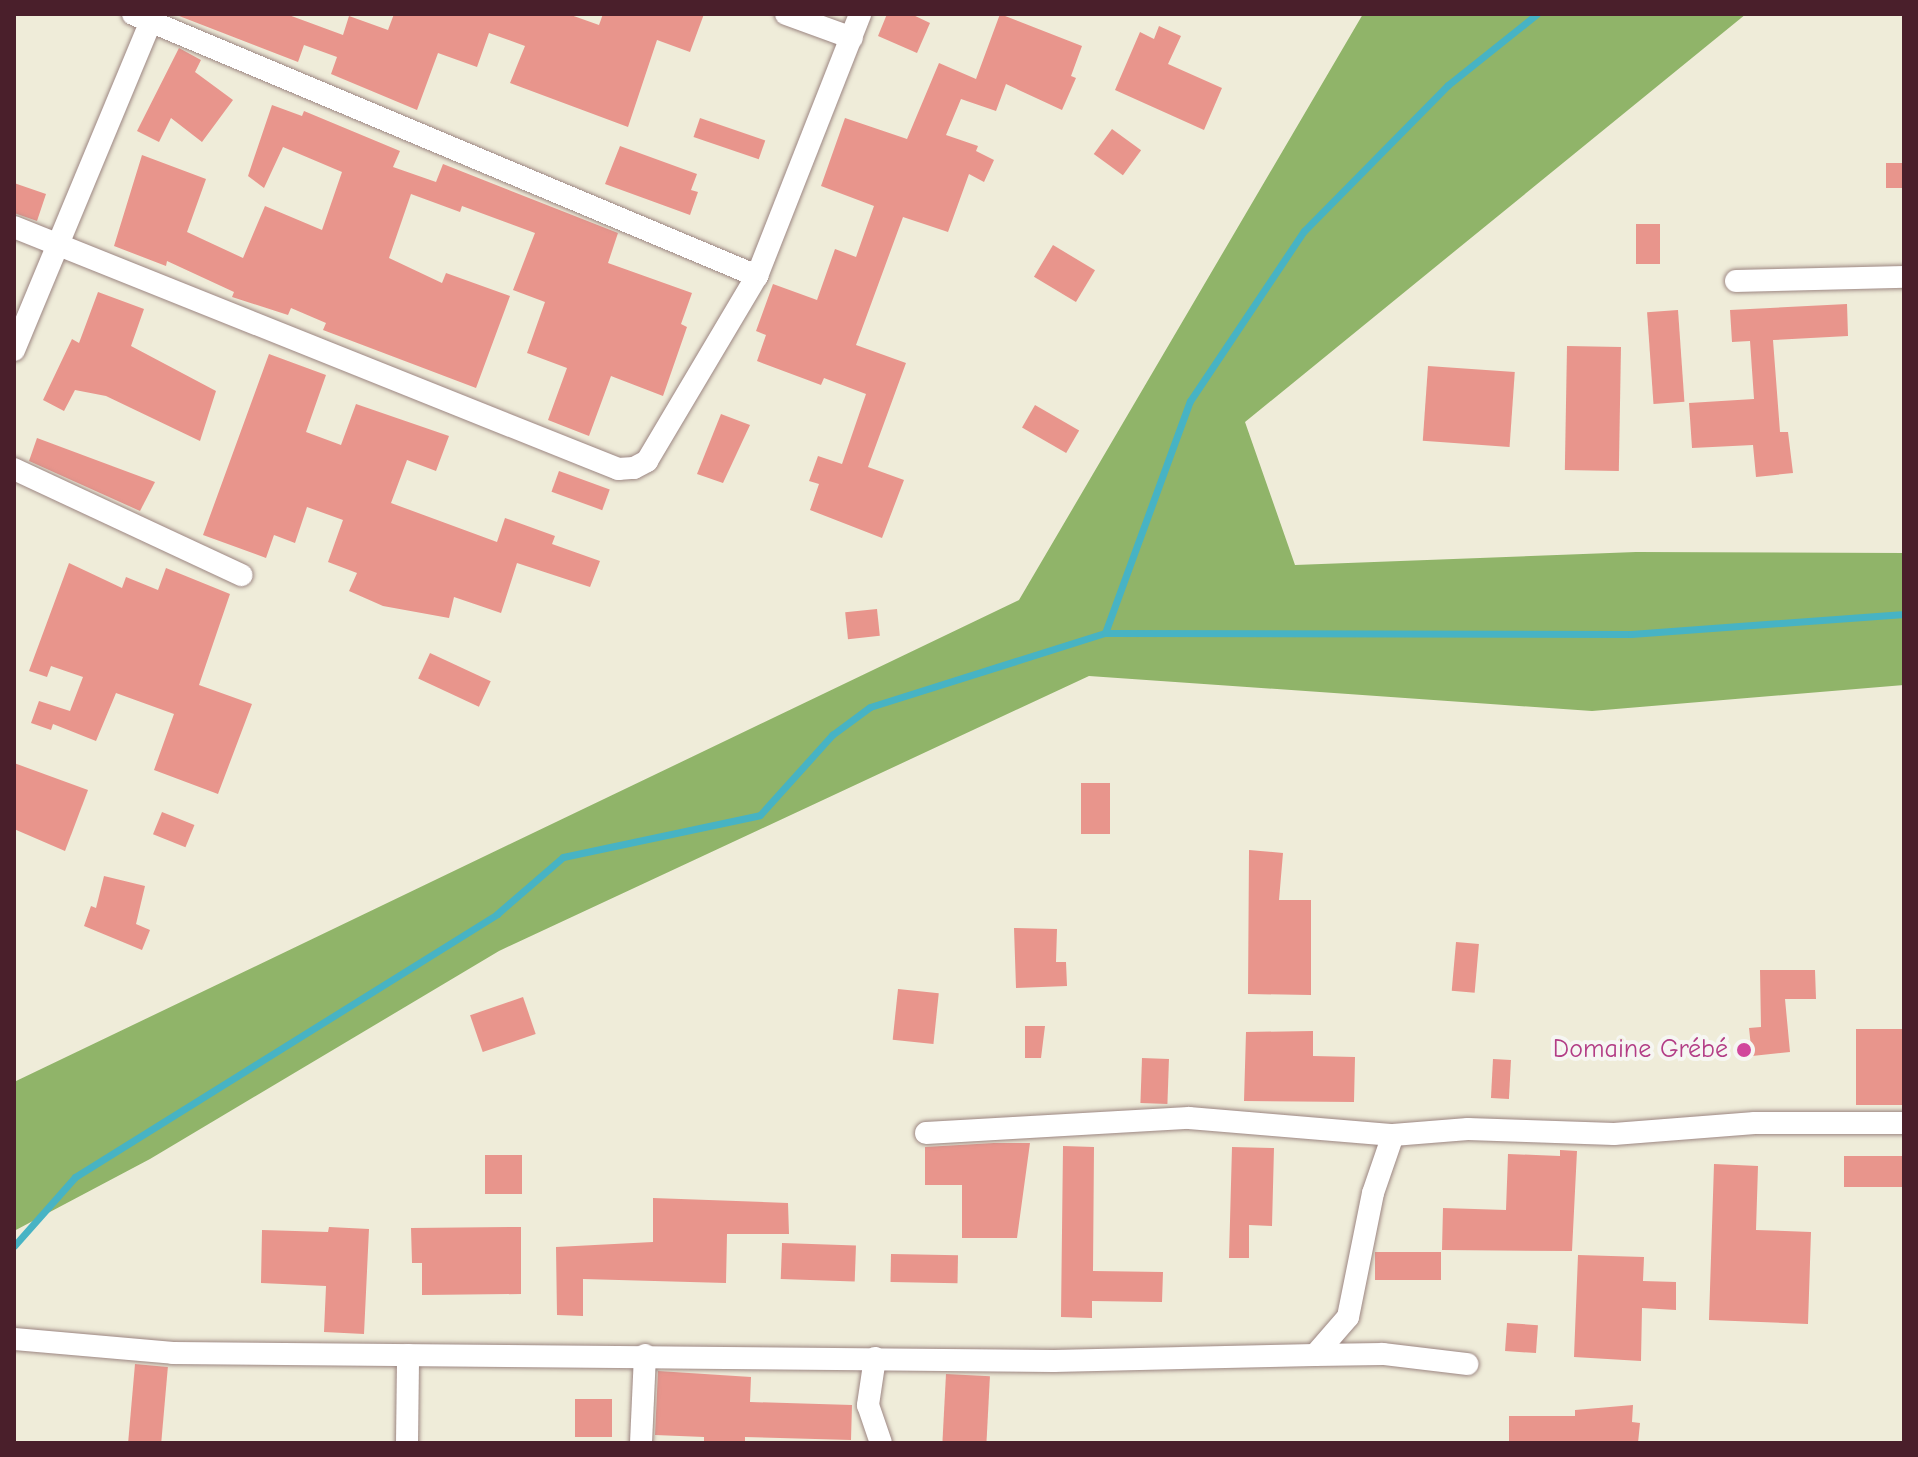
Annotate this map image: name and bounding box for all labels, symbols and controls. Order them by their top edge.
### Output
place label: Domaine Grébé [1553,1034,1728,1066]
marker: Domaine Grébé [1735,1041,1753,1059]

